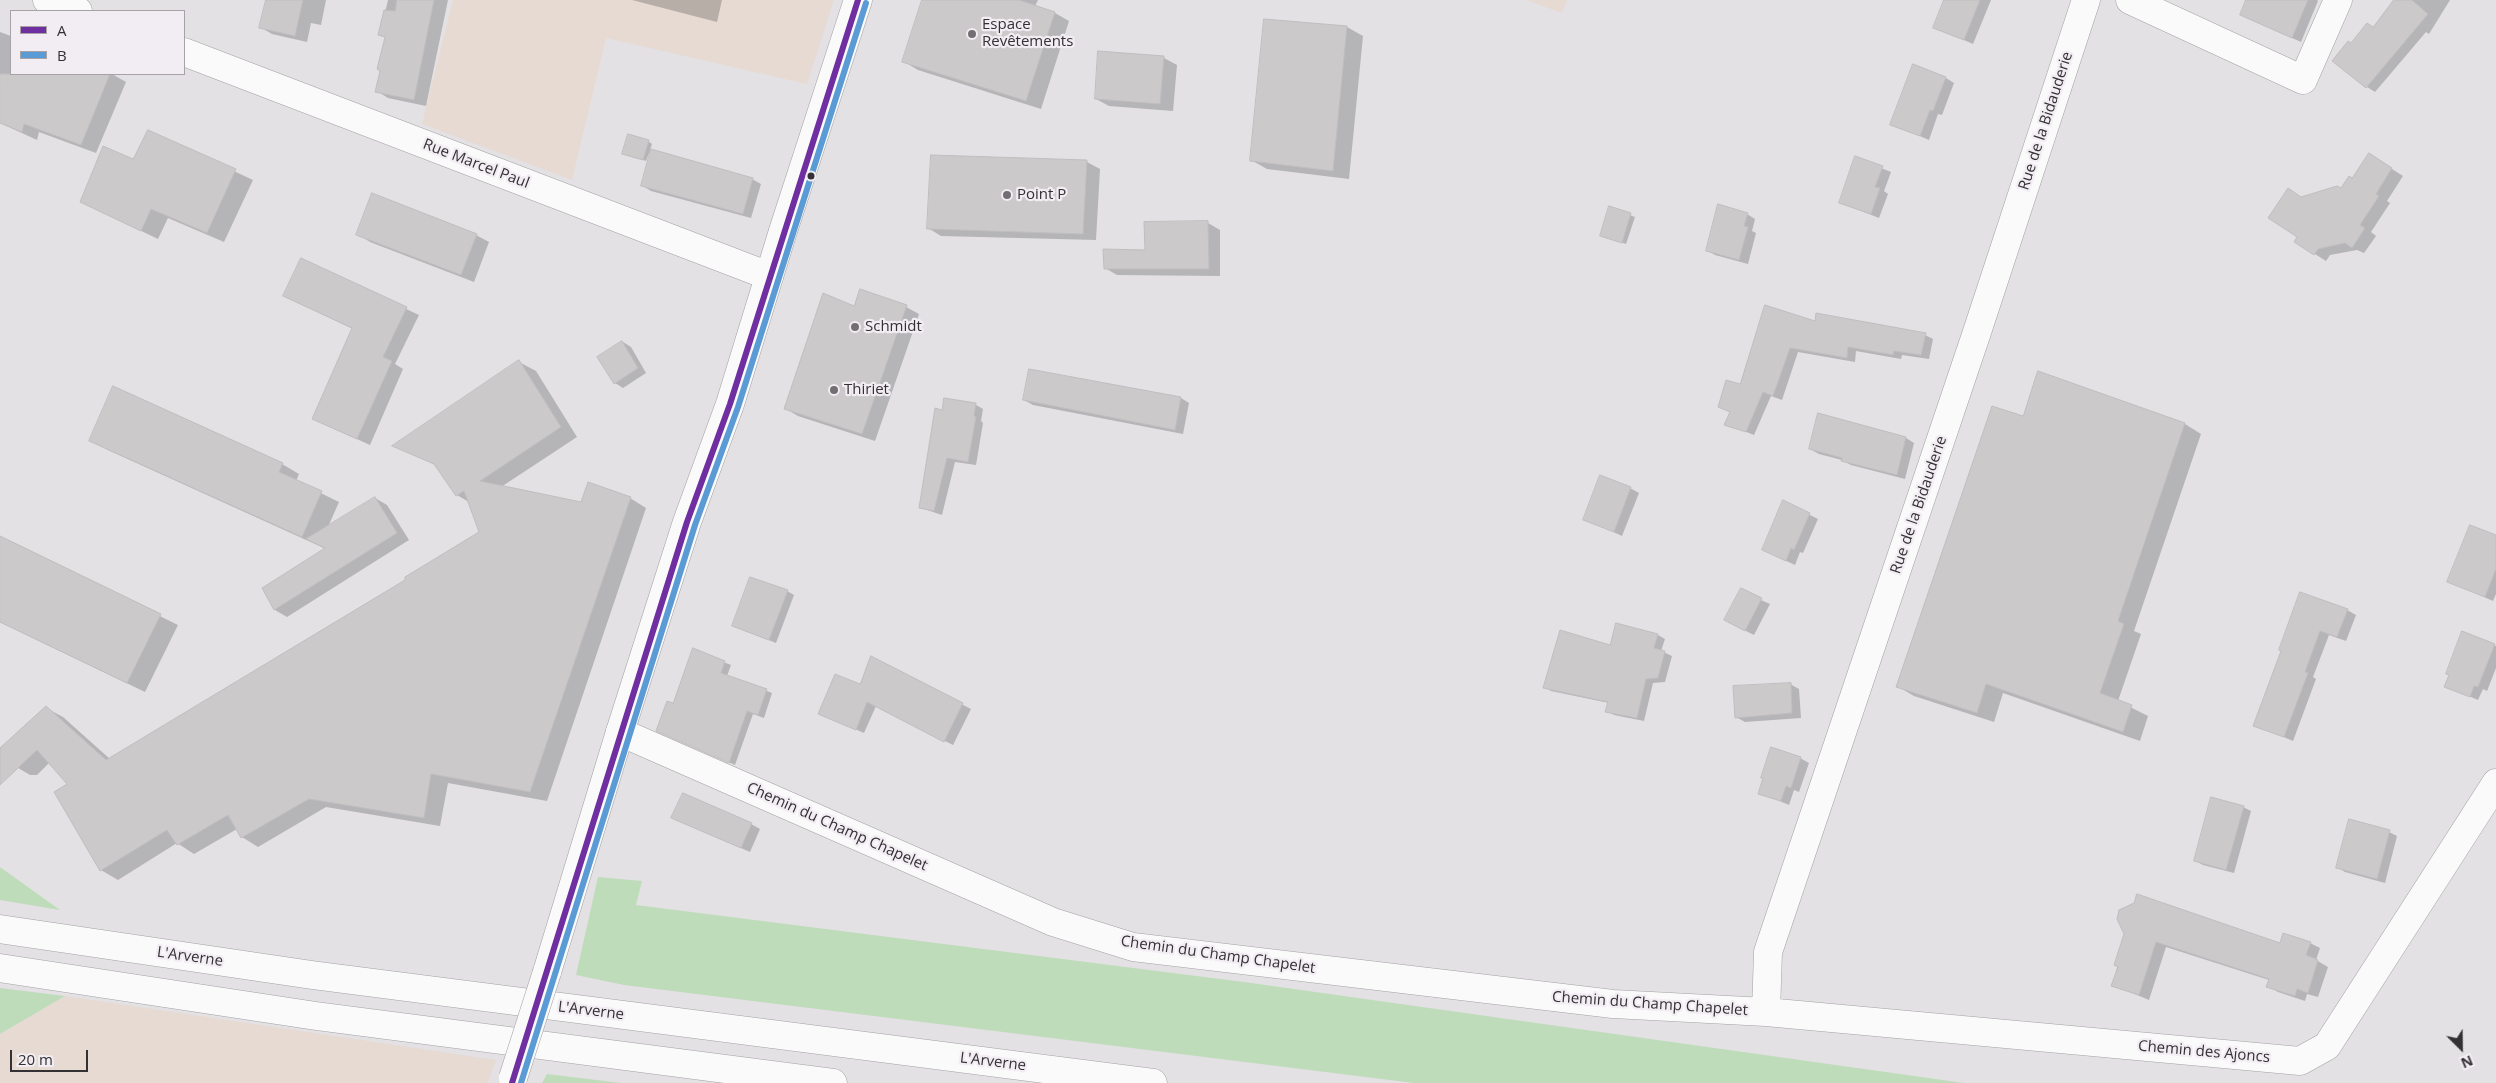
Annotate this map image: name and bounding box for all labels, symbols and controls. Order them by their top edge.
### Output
legend [10,10,185,75]
place label: Espace Revêtements [982,16,1073,51]
text: A [57,20,67,40]
marker: Espace Revêtements [966,28,978,40]
text: B [57,45,67,65]
street label: Rue de la Bidauderie [2015,50,2077,192]
street label: Rue Marcel Paul [420,135,532,193]
unlabelled marker [806,171,816,181]
place label: Point P [1017,186,1066,204]
marker: Point P [1001,189,1013,201]
place label: Schmidt [865,318,922,336]
marker: Schmidt [849,321,861,333]
place label: Thiriet [844,381,889,399]
marker: Thiriet [828,384,840,396]
street label: Rue de la Bidauderie [1887,434,1951,576]
street label: Chemin du Champ Chapelet [744,779,930,875]
street label: Chemin du Champ Chapelet [1120,932,1316,978]
street label: L'Arverne [156,943,224,971]
street label: Chemin du Champ Chapelet [1552,988,1748,1020]
street label: L'Arverne [557,998,625,1024]
north arrow [2436,1023,2486,1073]
street label: Chemin des Ajoncs [2137,1037,2271,1067]
scale bar [12,1040,90,1072]
text: 20 m [18,1049,53,1069]
street label: L'Arverne [959,1049,1027,1075]
text: N [2458,1051,2476,1073]

